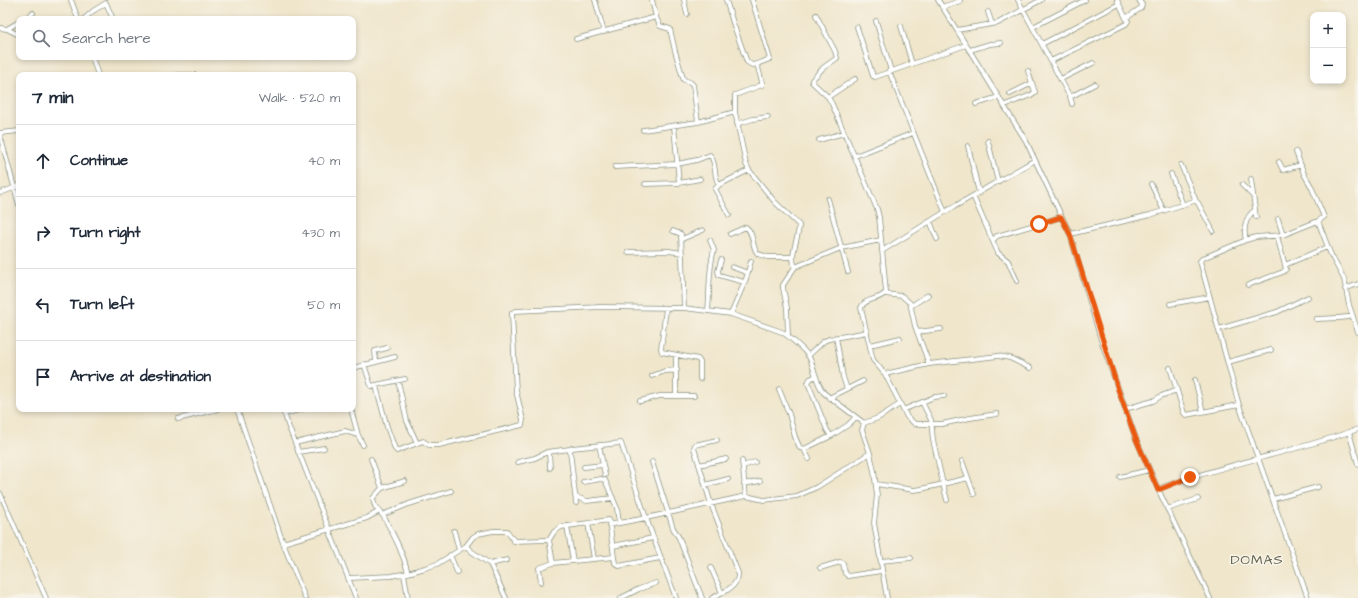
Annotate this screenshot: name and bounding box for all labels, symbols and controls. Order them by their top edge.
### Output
map controls [1310,12,1346,84]
button: + [1310,12,1346,48]
search box [16,16,356,60]
icon: search [30,27,52,49]
text: Search here [62,28,151,49]
button: − [1310,48,1346,84]
text: 7 min [32,86,74,110]
text: Walk · 520 m [259,89,340,107]
icon: ahead [32,150,54,172]
text: Continue [70,150,128,171]
text: 40 m [308,152,340,170]
route start [1030,215,1048,233]
icon: right [32,222,54,244]
text: Turn right [70,222,141,243]
text: 430 m [301,224,340,242]
icon: left [32,294,54,316]
text: Turn left [70,294,134,315]
text: 50 m [307,296,340,314]
icon: arrive [32,366,54,388]
text: Arrive at destination [70,366,211,387]
route end [1181,468,1199,486]
district label: DOMAS [1230,550,1284,570]

